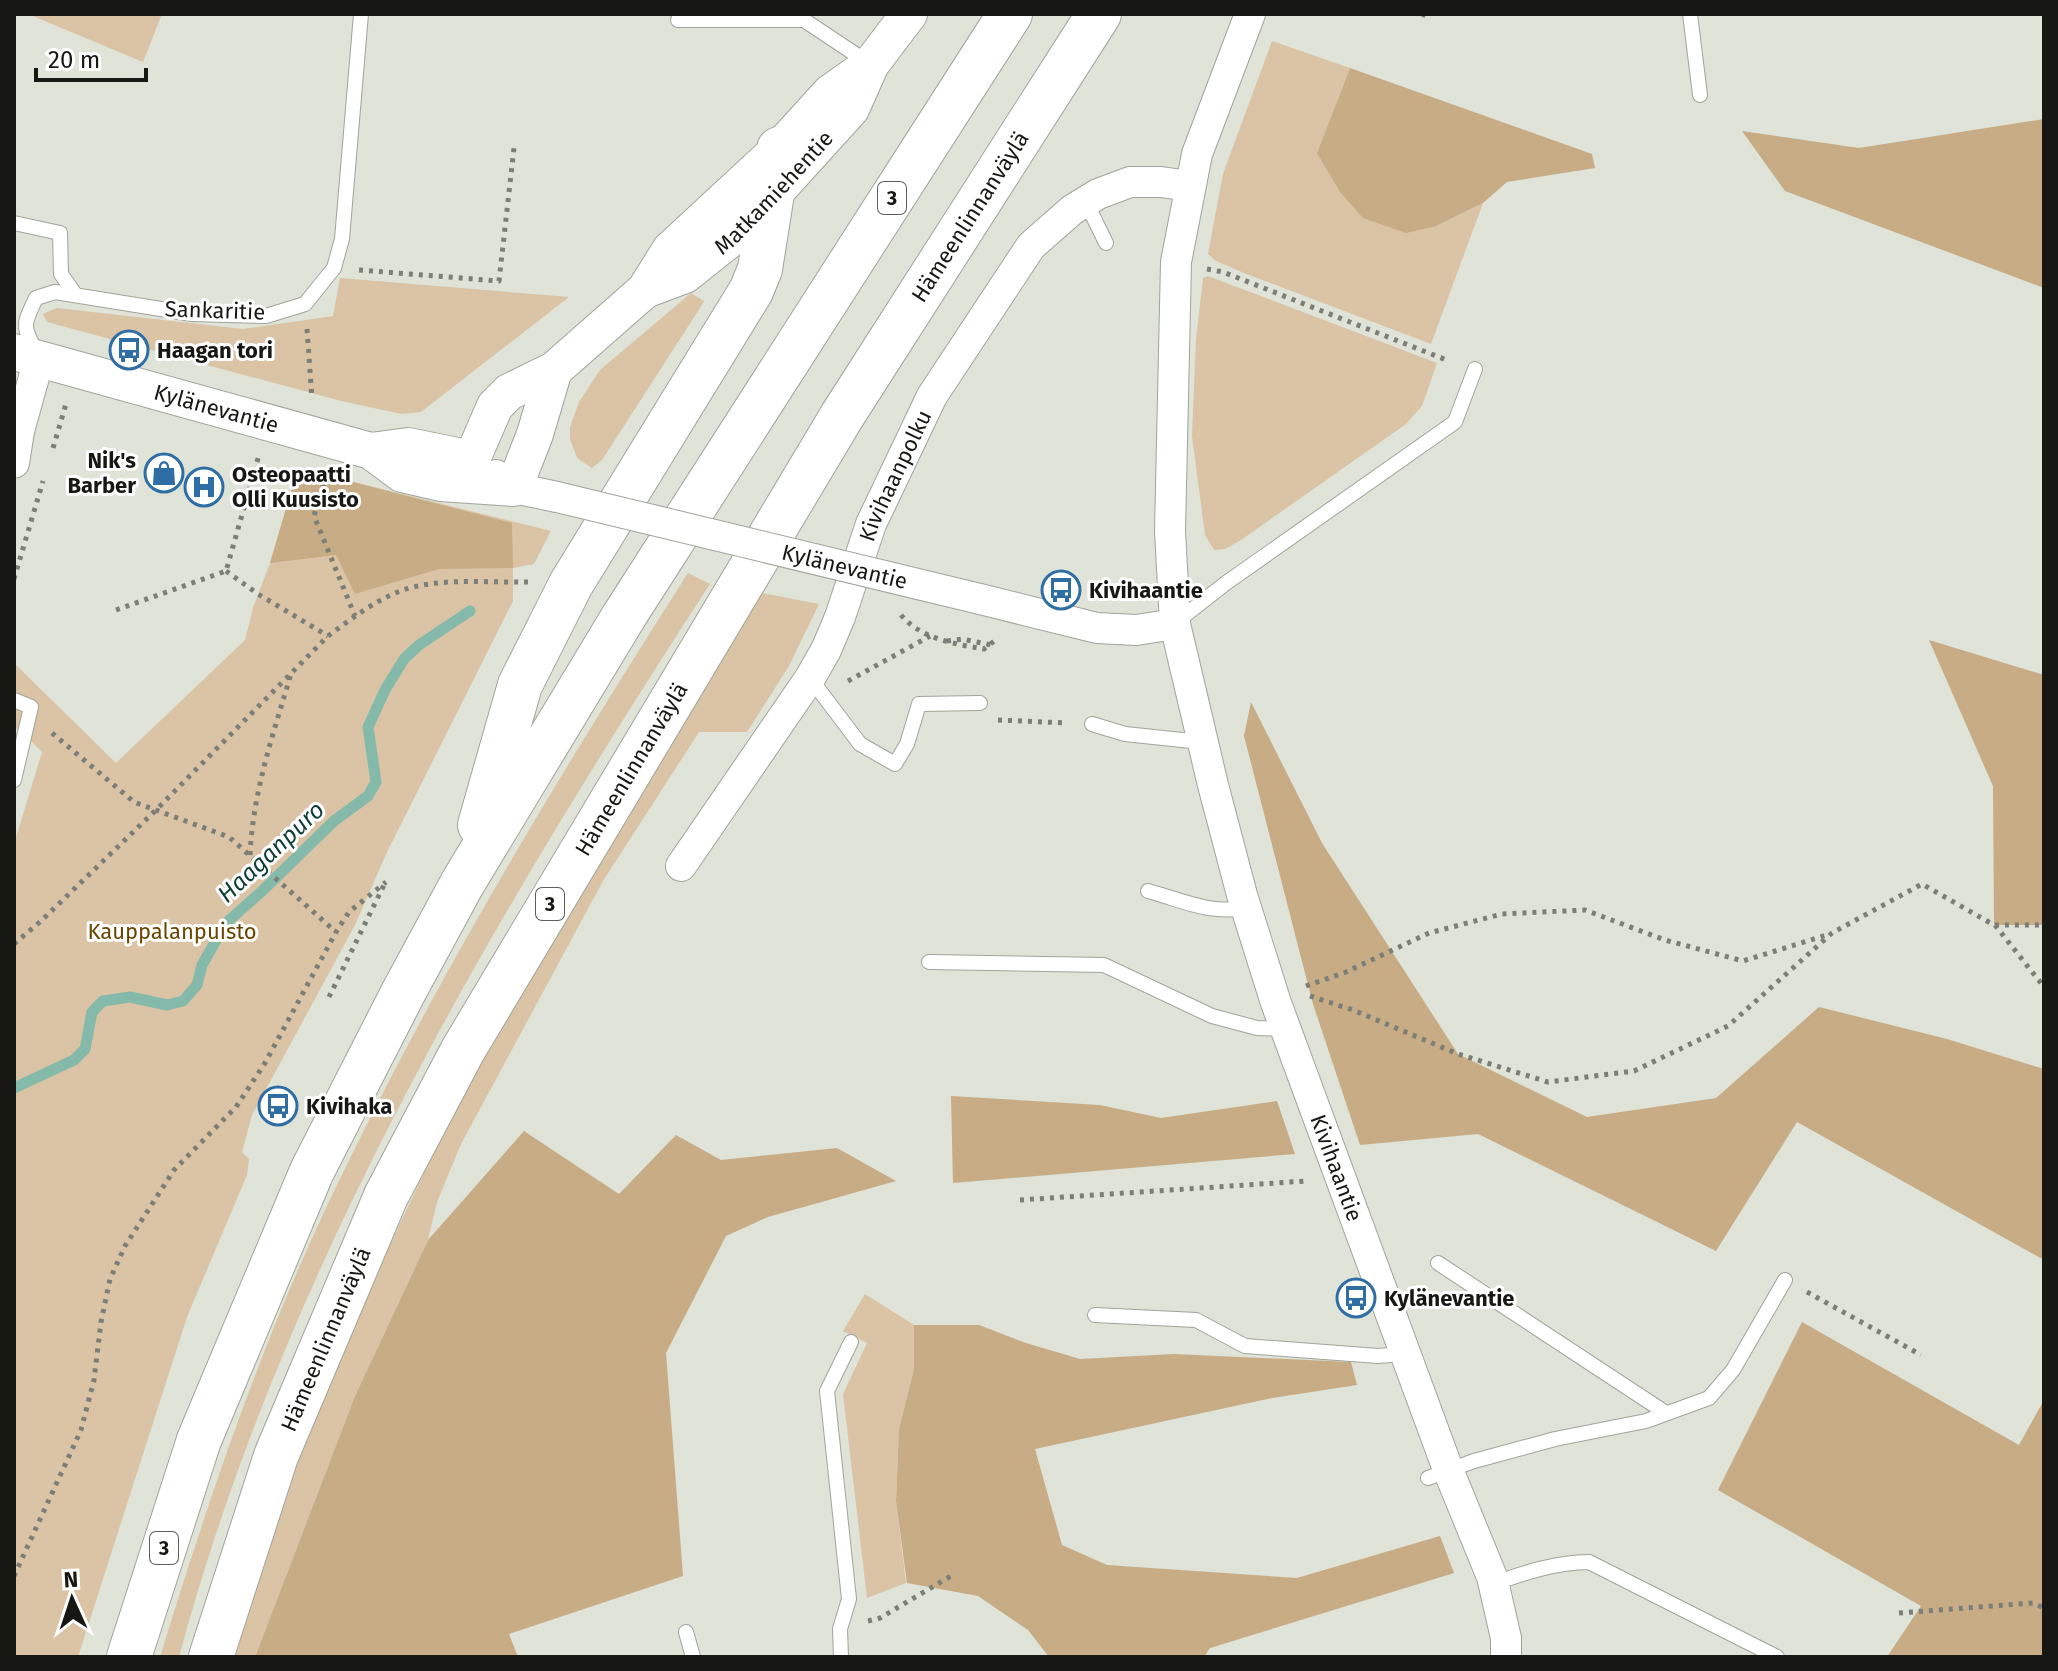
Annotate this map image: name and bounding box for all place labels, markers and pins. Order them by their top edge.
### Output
bus stop icon: Haagan tori [108,329,150,371]
place label: Haagan tori [157,337,273,364]
place label: Nik's Barber [67,447,136,499]
shop icon: Nik's Barber [143,452,185,494]
place label: Osteopaatti Olli Kuusisto [232,461,359,513]
hospital icon: Osteopaatti Olli Kuusisto [183,466,225,508]
bus stop icon: Kivihaantie [1040,569,1082,611]
place label: Kivihaantie [1089,577,1203,604]
bus stop icon: Kivihaka [257,1085,299,1127]
place label: Kivihaka [306,1093,392,1120]
bus stop icon: Kylänevantie [1335,1277,1377,1319]
place label: Kylänevantie [1384,1285,1515,1312]

